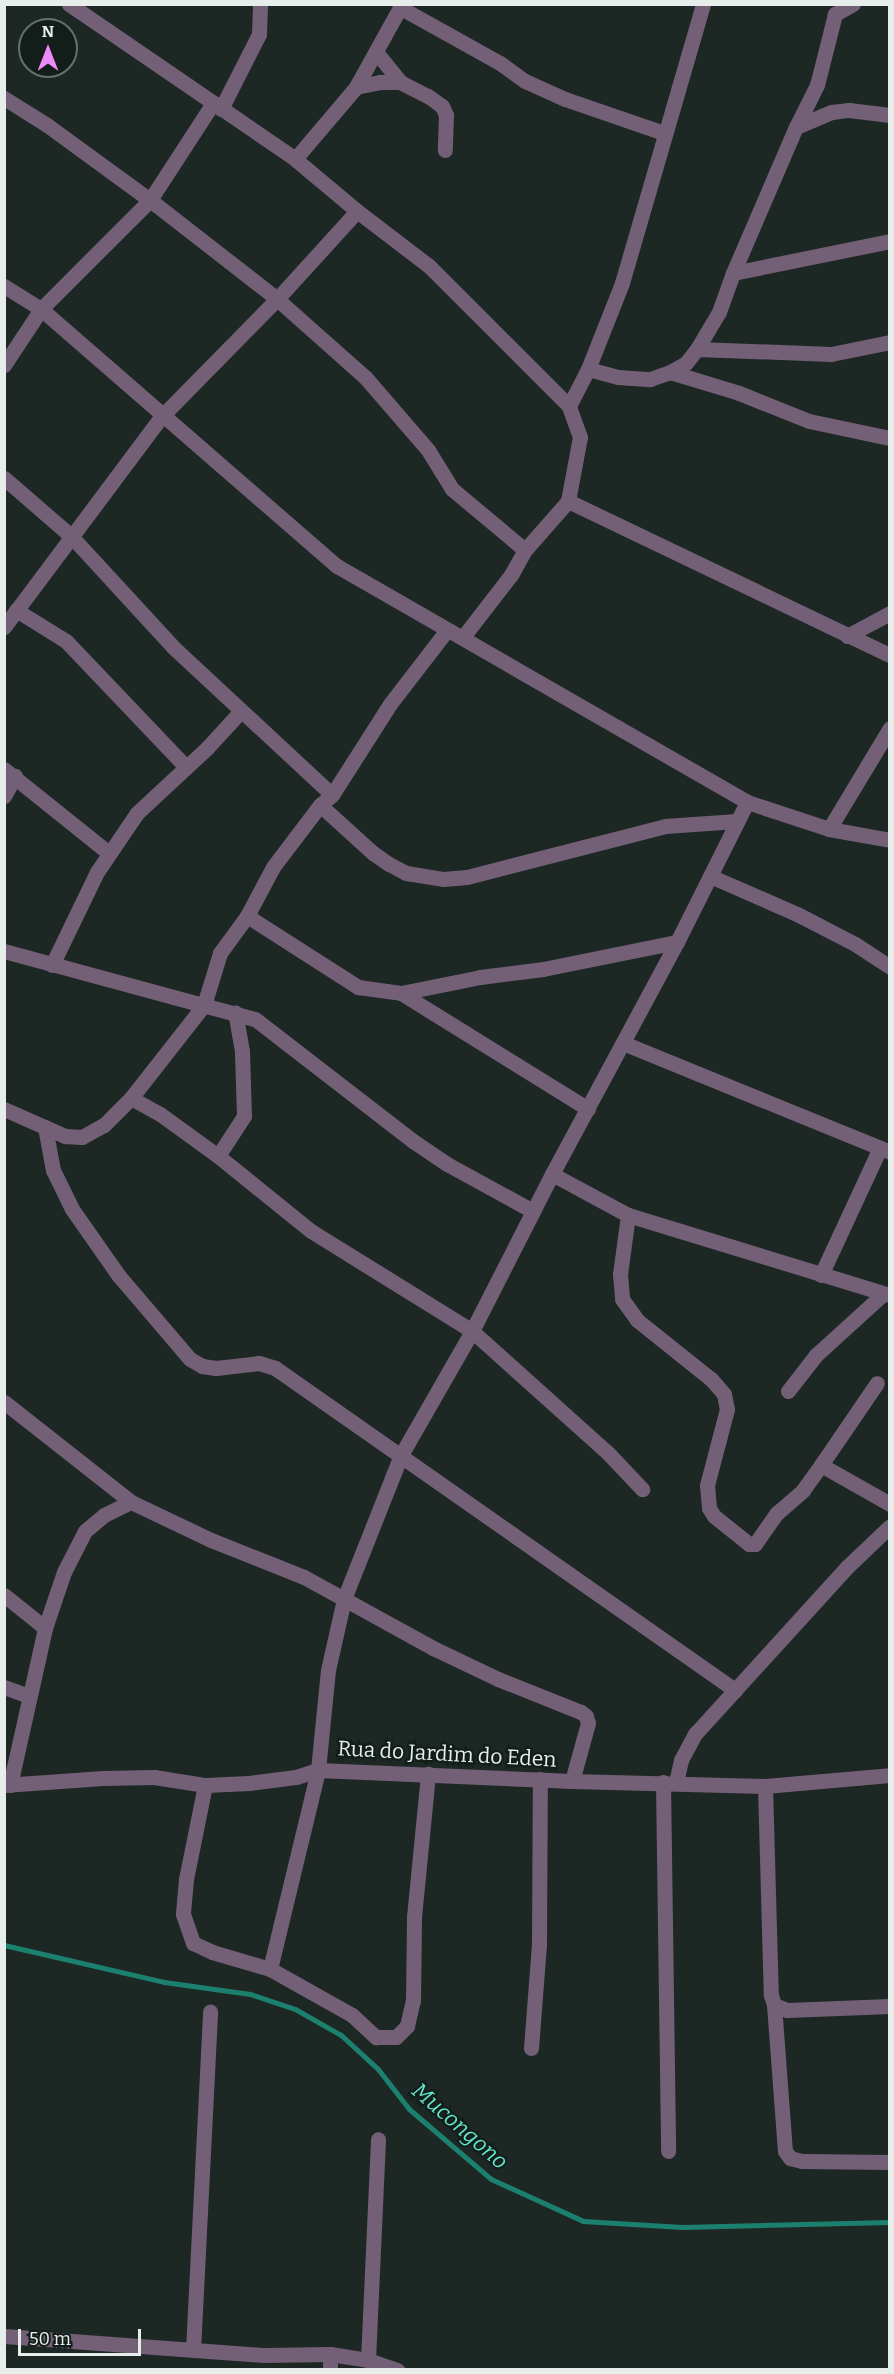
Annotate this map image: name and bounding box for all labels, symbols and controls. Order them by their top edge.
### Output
north arrow [18,18,78,78]
text: N [42,22,54,41]
street label: Rua do Jardim do Eden [337,1736,557,1772]
water label: Mucongono [407,2077,513,2175]
scale bar [21,2317,144,2355]
text: 50 m [29,2328,71,2350]

